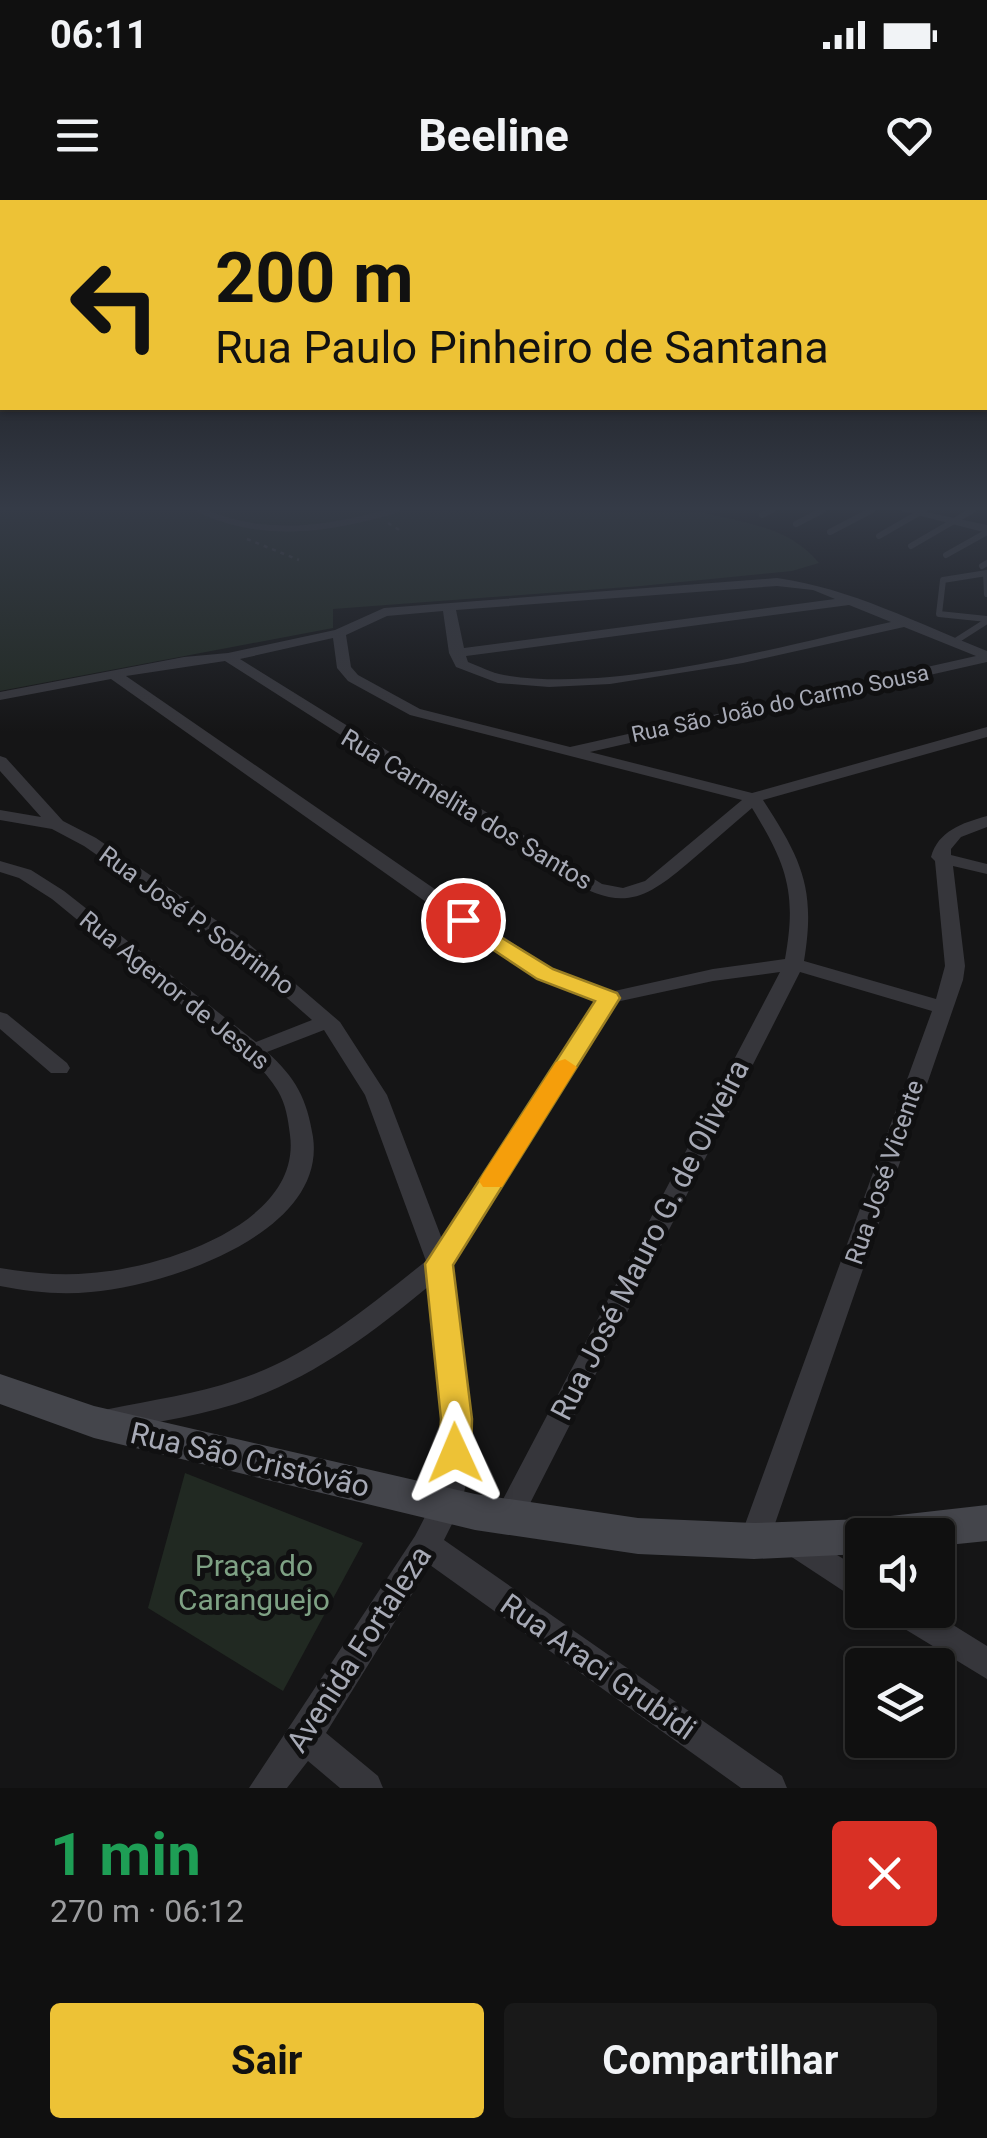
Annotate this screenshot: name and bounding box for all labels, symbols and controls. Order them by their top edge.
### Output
text: 06:11 [50,13,148,57]
icon: menu [50,108,105,163]
icon: heart [882,108,937,163]
text: Beeline [418,109,569,162]
text: 200 m [215,237,414,319]
icon: left [50,240,180,370]
text: Rua Paulo Pinheiro de Santana [215,321,829,374]
street label: Rua São João do Carmo Sousa [629,660,931,747]
street label: Rua Carmelita dos Santos [336,723,597,896]
street label: Rua José P. Sobrinho [94,840,300,1001]
pin [421,878,506,963]
icon: arrive [436,893,491,948]
street label: Rua Agenor de Jesus [74,905,275,1076]
street label: Rua José Mauro G. de Oliveira [543,1054,756,1426]
street label: Rua José Vicente [839,1076,930,1268]
position arrow [403,1401,507,1505]
street label: Rua São Cristóvão [127,1415,373,1504]
map controls [845,1518,955,1758]
button: sound [845,1518,955,1628]
street label: Avenida Fortaleza [279,1539,438,1758]
park label: Praça do Caranguejo [178,1548,330,1617]
street label: Rua Araci Grubidi [494,1586,703,1747]
button: layers [845,1648,955,1758]
text: 1 min [50,1819,201,1890]
button: close [832,1821,937,1926]
text: 270 m · 06:12 [50,1892,244,1930]
button: Sair [50,2003,484,2118]
button: Compartilhar [504,2003,937,2118]

